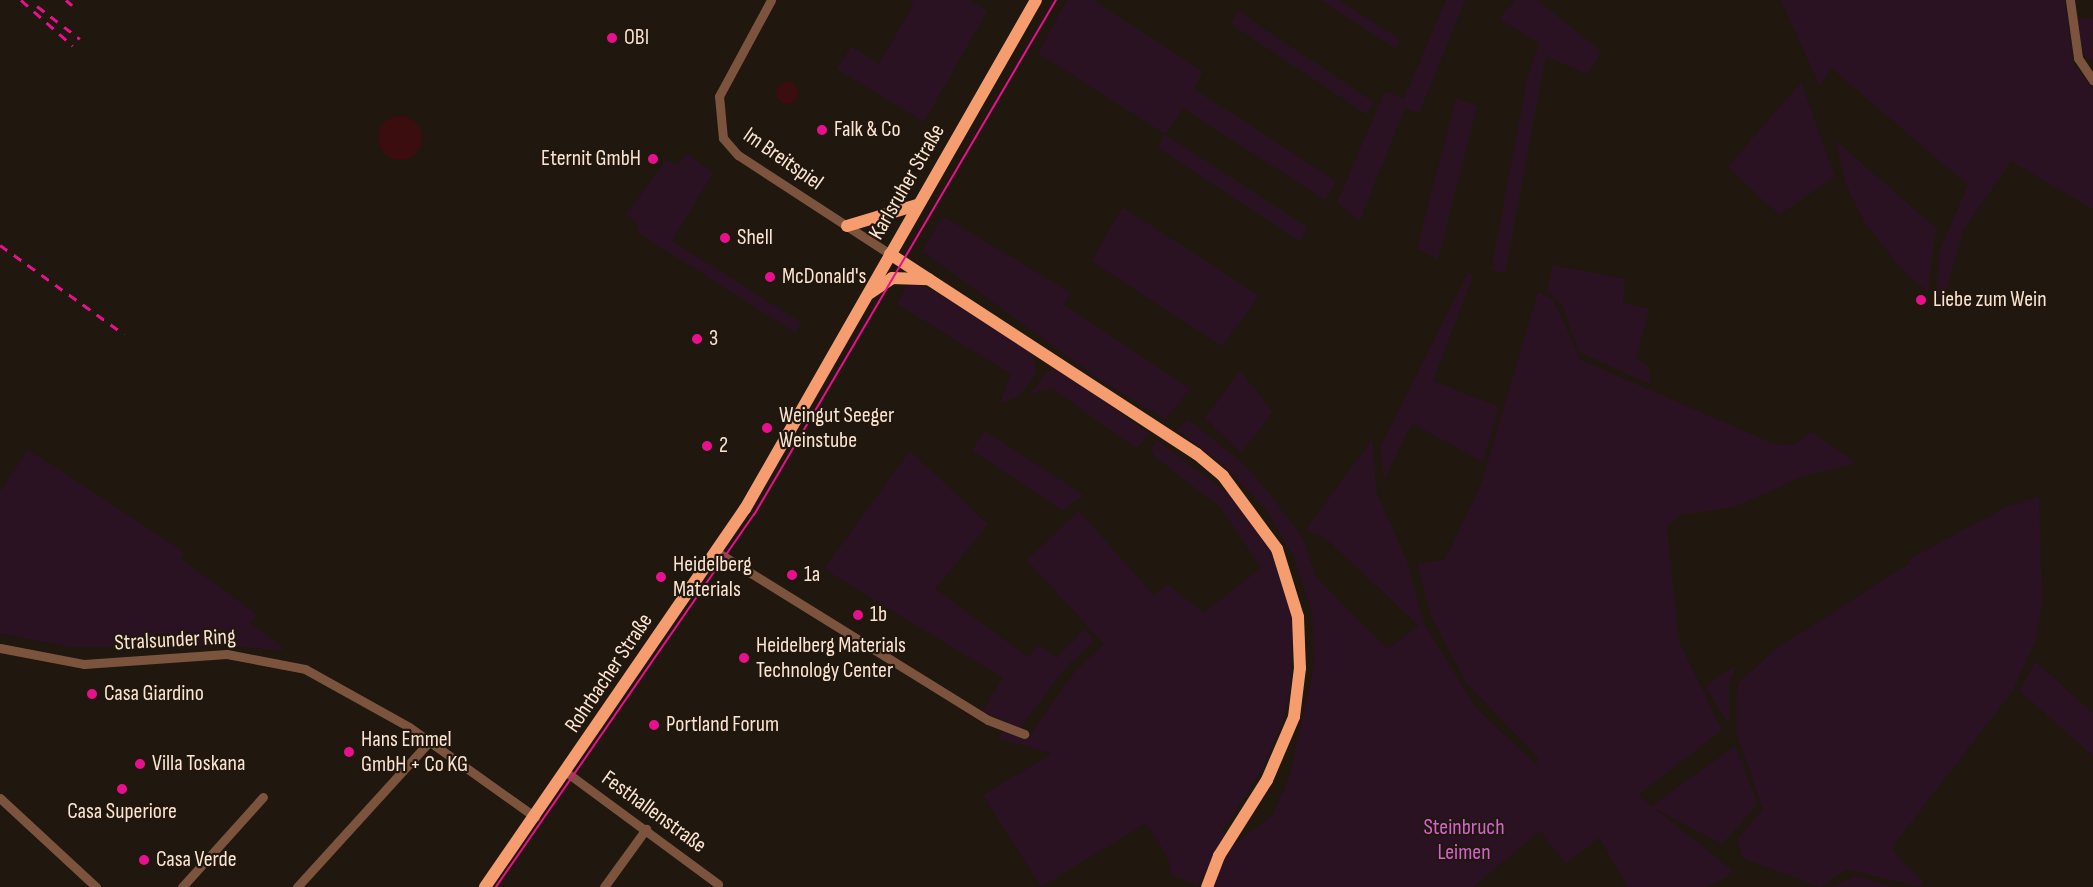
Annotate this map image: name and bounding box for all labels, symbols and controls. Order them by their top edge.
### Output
place label: OBI [624,25,649,51]
marker: OBI [605,31,619,45]
place label: Falk & Co [834,117,901,143]
street label: Karlsruher Straße [863,120,951,244]
street label: Im Breitspiel [738,122,828,196]
marker: Falk & Co [815,123,829,137]
place label: Eternit GmbH [541,146,641,172]
marker: Eternit GmbH [646,152,660,166]
place label: Shell [737,225,773,251]
marker: Shell [718,231,732,245]
place label: McDonald's [782,264,866,290]
marker: McDonald's [763,270,777,284]
place label: Liebe zum Wein [1933,287,2047,313]
marker: Liebe zum Wein [1914,293,1928,307]
place label: 3 [709,326,718,352]
marker: 3 [690,332,704,346]
place label: Weingut Seeger Weinstube [779,402,894,454]
marker: Weingut Seeger Weinstube [760,421,774,435]
place label: 2 [719,433,728,459]
marker: 2 [700,439,714,453]
place label: Heidelberg Materials [673,551,752,602]
place label: 1a [804,562,820,588]
marker: 1a [785,568,799,582]
marker: Heidelberg Materials [654,570,668,584]
place label: 1b [870,602,887,628]
street label: Rohrbacher Straße [560,608,658,738]
marker: 1b [851,608,865,622]
street label: Stralsunder Ring [114,624,236,656]
place label: Heidelberg Materials Technology Center [756,632,906,684]
marker: Heidelberg Materials Technology Center [737,651,751,665]
place label: Casa Giardino [104,681,204,707]
marker: Casa Giardino [85,687,99,701]
place label: Portland Forum [666,712,779,738]
marker: Portland Forum [647,718,661,732]
place label: Hans Emmel GmbH + Co KG [361,726,468,778]
marker: Hans Emmel GmbH + Co KG [342,745,356,759]
place label: Villa Toskana [152,751,245,777]
marker: Villa Toskana [133,757,147,771]
street label: Festhallenstraße [597,765,711,859]
marker: Casa Superiore [115,782,129,796]
place label: Casa Superiore [67,799,177,825]
park label: Steinbruch Leimen [1423,814,1505,866]
place label: Casa Verde [156,847,237,873]
marker: Casa Verde [137,853,151,867]

